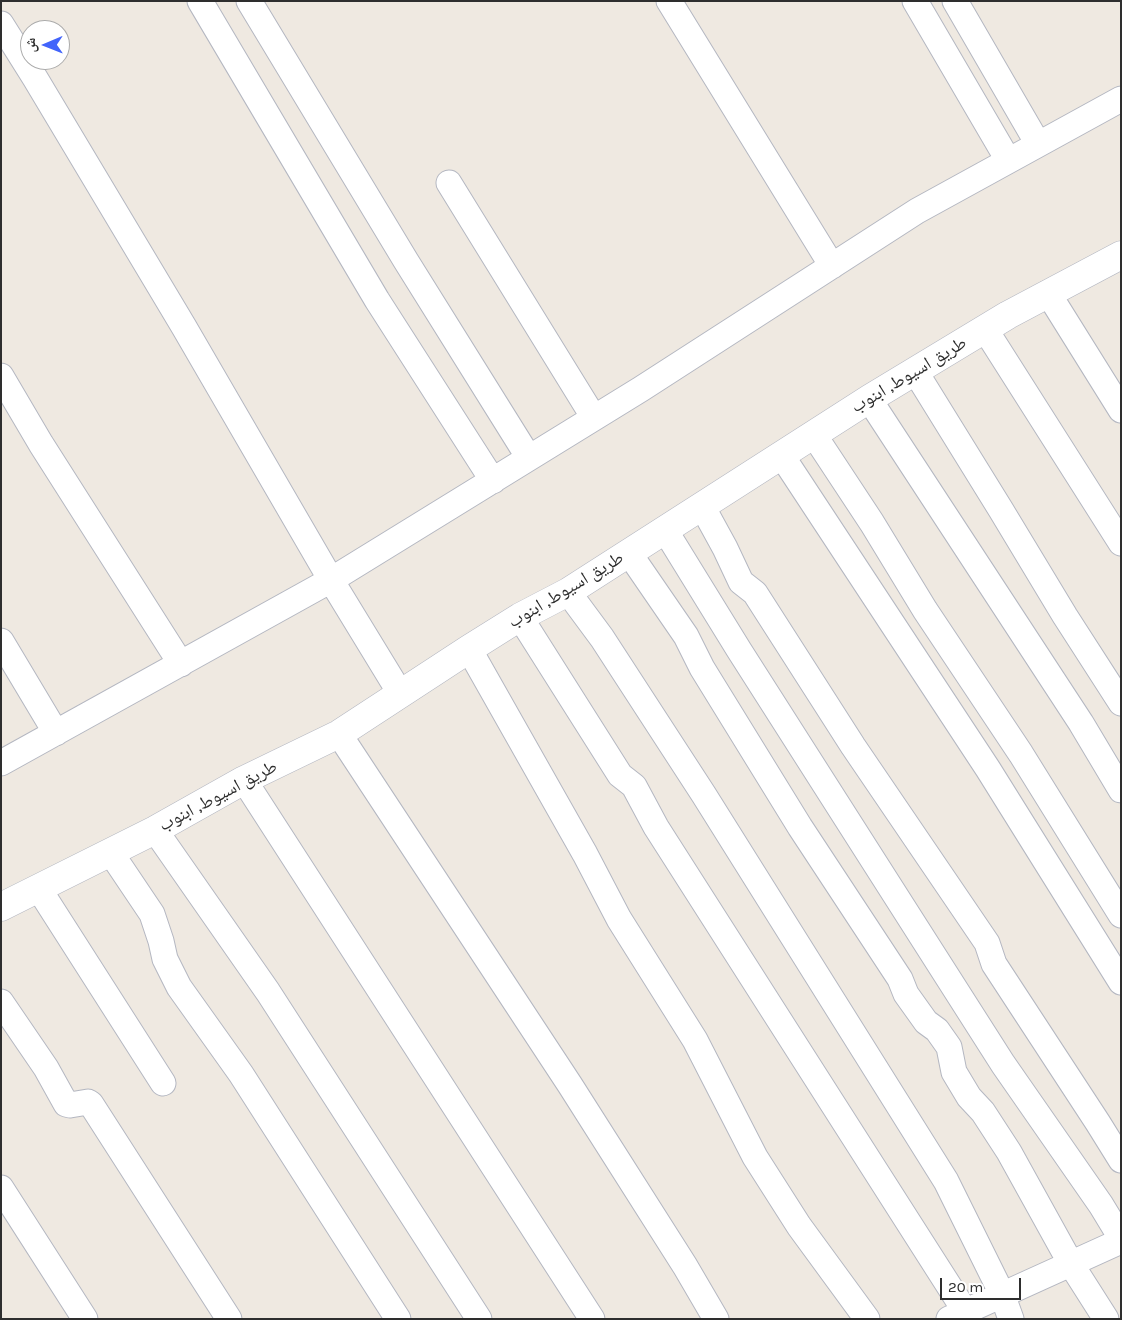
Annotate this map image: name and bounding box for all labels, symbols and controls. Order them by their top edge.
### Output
north arrow [20,20,70,70]
text: ش [22,38,39,53]
street label: طريق اسيوط, ابنوب [847,332,971,418]
street label: طريق اسيوط, ابنوب [504,547,628,633]
street label: طريق اسيوط, ابنوب [155,756,281,836]
scale bar [942,1268,1023,1300]
text: 20 m [948,1278,983,1296]

